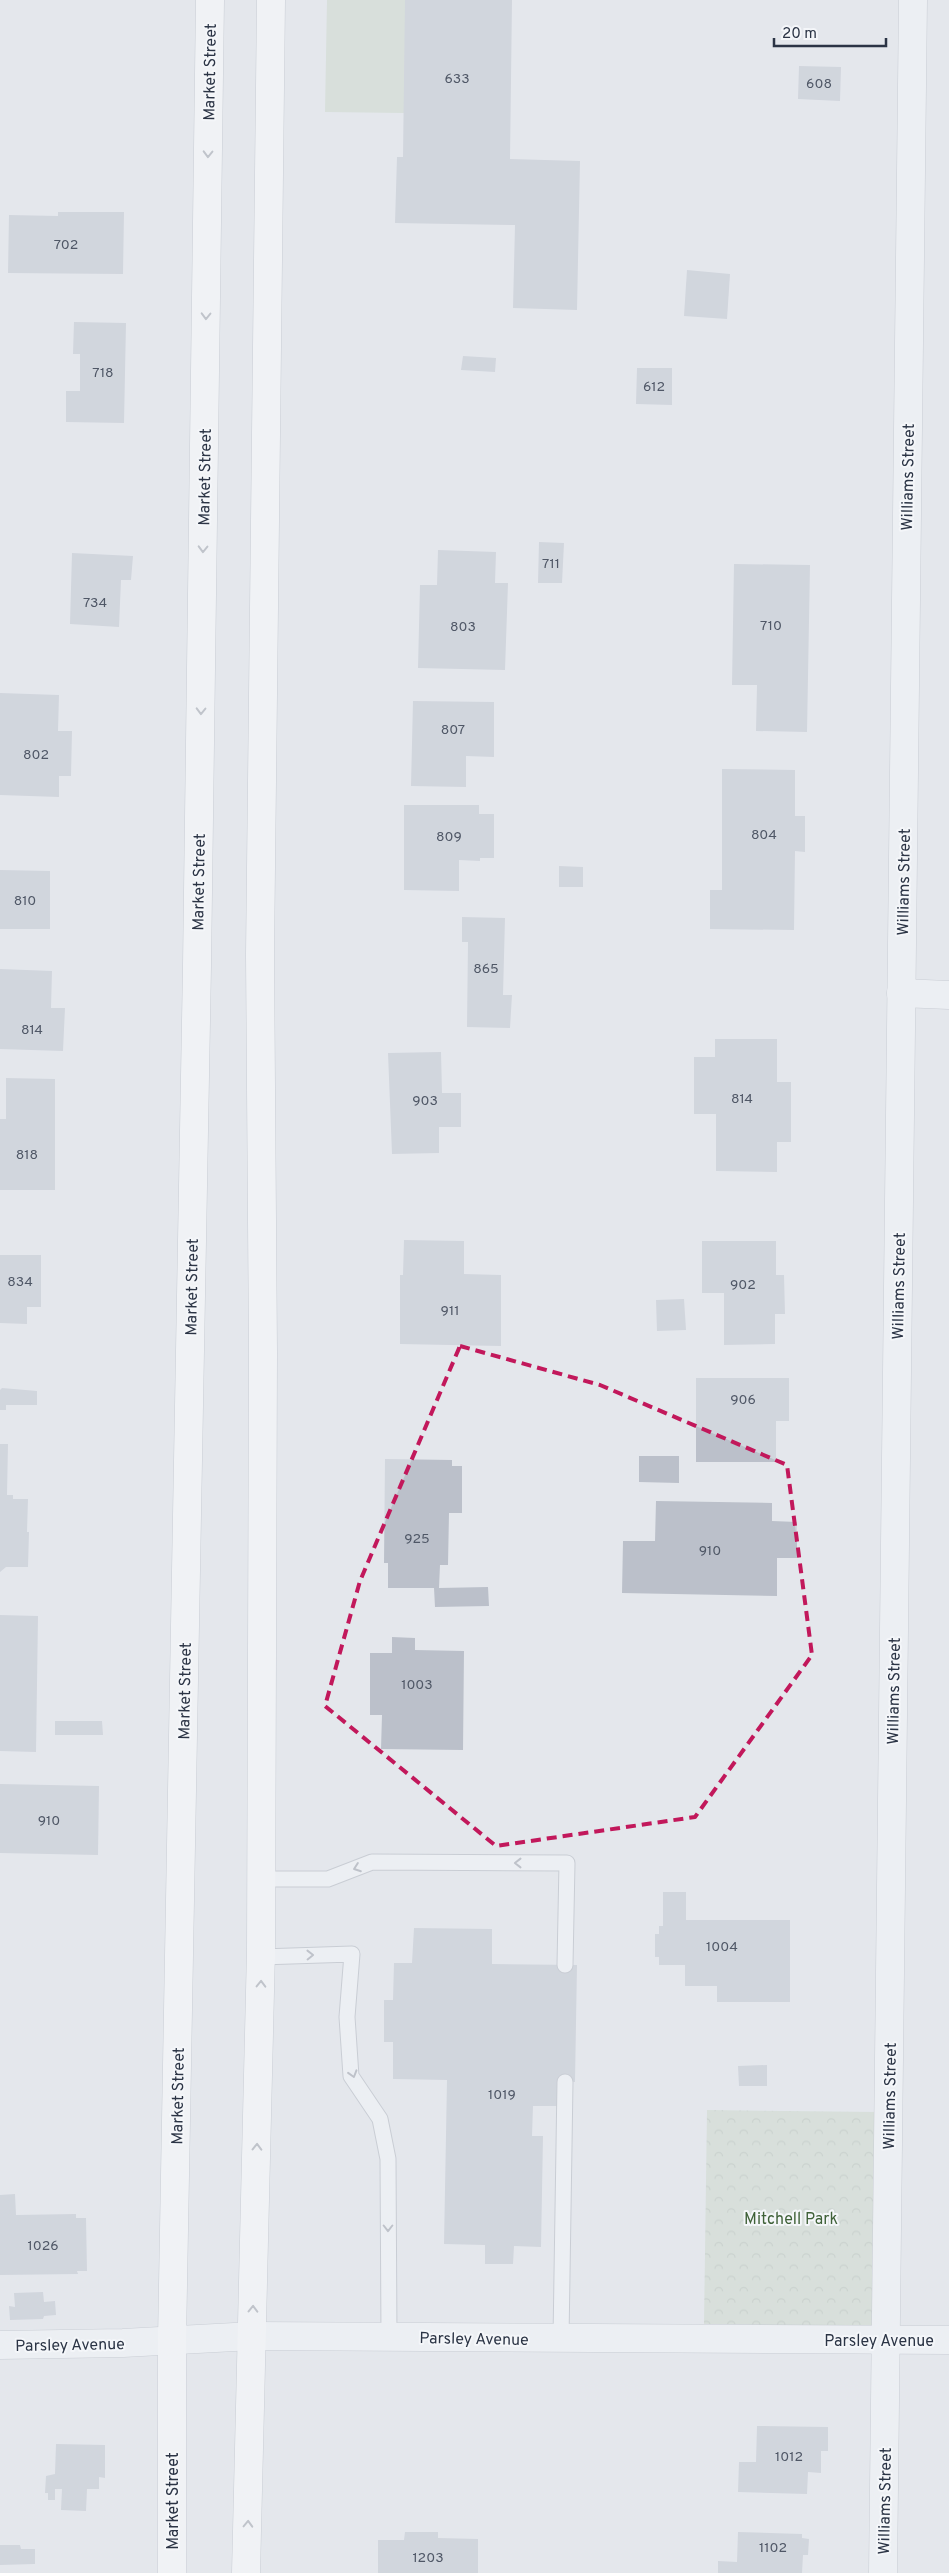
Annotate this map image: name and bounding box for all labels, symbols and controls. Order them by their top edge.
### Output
scale bar [774,15,886,47]
street label: Market Street [200,23,222,121]
text: 20 m [782,25,817,44]
house number: 633 [444,71,470,88]
house number: 608 [806,76,832,93]
one-way arrow [203,150,213,158]
house number: 702 [54,237,78,254]
one-way arrow [201,312,211,320]
house number: 718 [92,365,114,382]
house number: 612 [643,379,665,396]
street label: Williams Street [898,423,920,531]
street label: Market Street [195,428,217,526]
one-way arrow [198,545,208,553]
house number: 711 [542,556,560,573]
house number: 734 [83,595,107,612]
house number: 710 [760,618,782,635]
house number: 803 [450,619,476,636]
one-way arrow [196,708,206,715]
house number: 807 [441,722,465,739]
house number: 802 [23,747,49,764]
house number: 804 [751,827,777,844]
street label: Williams Street [894,828,916,936]
house number: 809 [436,829,462,846]
street label: Market Street [189,833,211,931]
house number: 810 [14,893,36,910]
house number: 865 [473,961,499,978]
house number: 814 [21,1022,43,1039]
house number: 814 [731,1091,753,1108]
house number: 903 [412,1093,438,1110]
house number: 818 [16,1147,38,1164]
street label: Williams Street [889,1232,911,1340]
street label: Market Street [182,1238,204,1336]
house number: 834 [7,1274,33,1291]
house number: 902 [730,1277,756,1294]
house number: 911 [441,1303,459,1320]
house number: 906 [730,1392,756,1409]
house number: 925 [404,1531,430,1548]
house number: 910 [699,1543,721,1560]
street label: Williams Street [884,1637,906,1745]
street label: Market Street [175,1642,197,1740]
house number: 1003 [401,1677,433,1694]
house number: 910 [38,1813,60,1830]
one-way arrow [514,1858,522,1868]
one-way arrow [353,1862,362,1872]
house number: 1004 [706,1939,738,1956]
one-way arrow [306,1950,314,1961]
one-way arrow [255,1980,266,1988]
street label: Williams Street [880,2042,902,2150]
street label: Market Street [168,2047,190,2145]
one-way arrow [348,2069,358,2078]
house number: 1019 [488,2087,516,2104]
one-way arrow [252,2143,262,2150]
park label: Mitchell Park [744,2210,838,2230]
one-way arrow [383,2224,394,2232]
house number: 1026 [27,2238,59,2255]
one-way arrow [248,2305,258,2313]
street label: Parsley Avenue [419,2329,529,2351]
street label: Parsley Avenue [824,2332,934,2352]
street label: Parsley Avenue [15,2335,125,2357]
street label: Williams Street [875,2447,897,2555]
house number: 1012 [775,2449,803,2466]
street label: Market Street [164,2452,184,2550]
one-way arrow [242,2520,253,2528]
house number: 1102 [759,2540,787,2557]
house number: 1203 [412,2550,444,2567]

